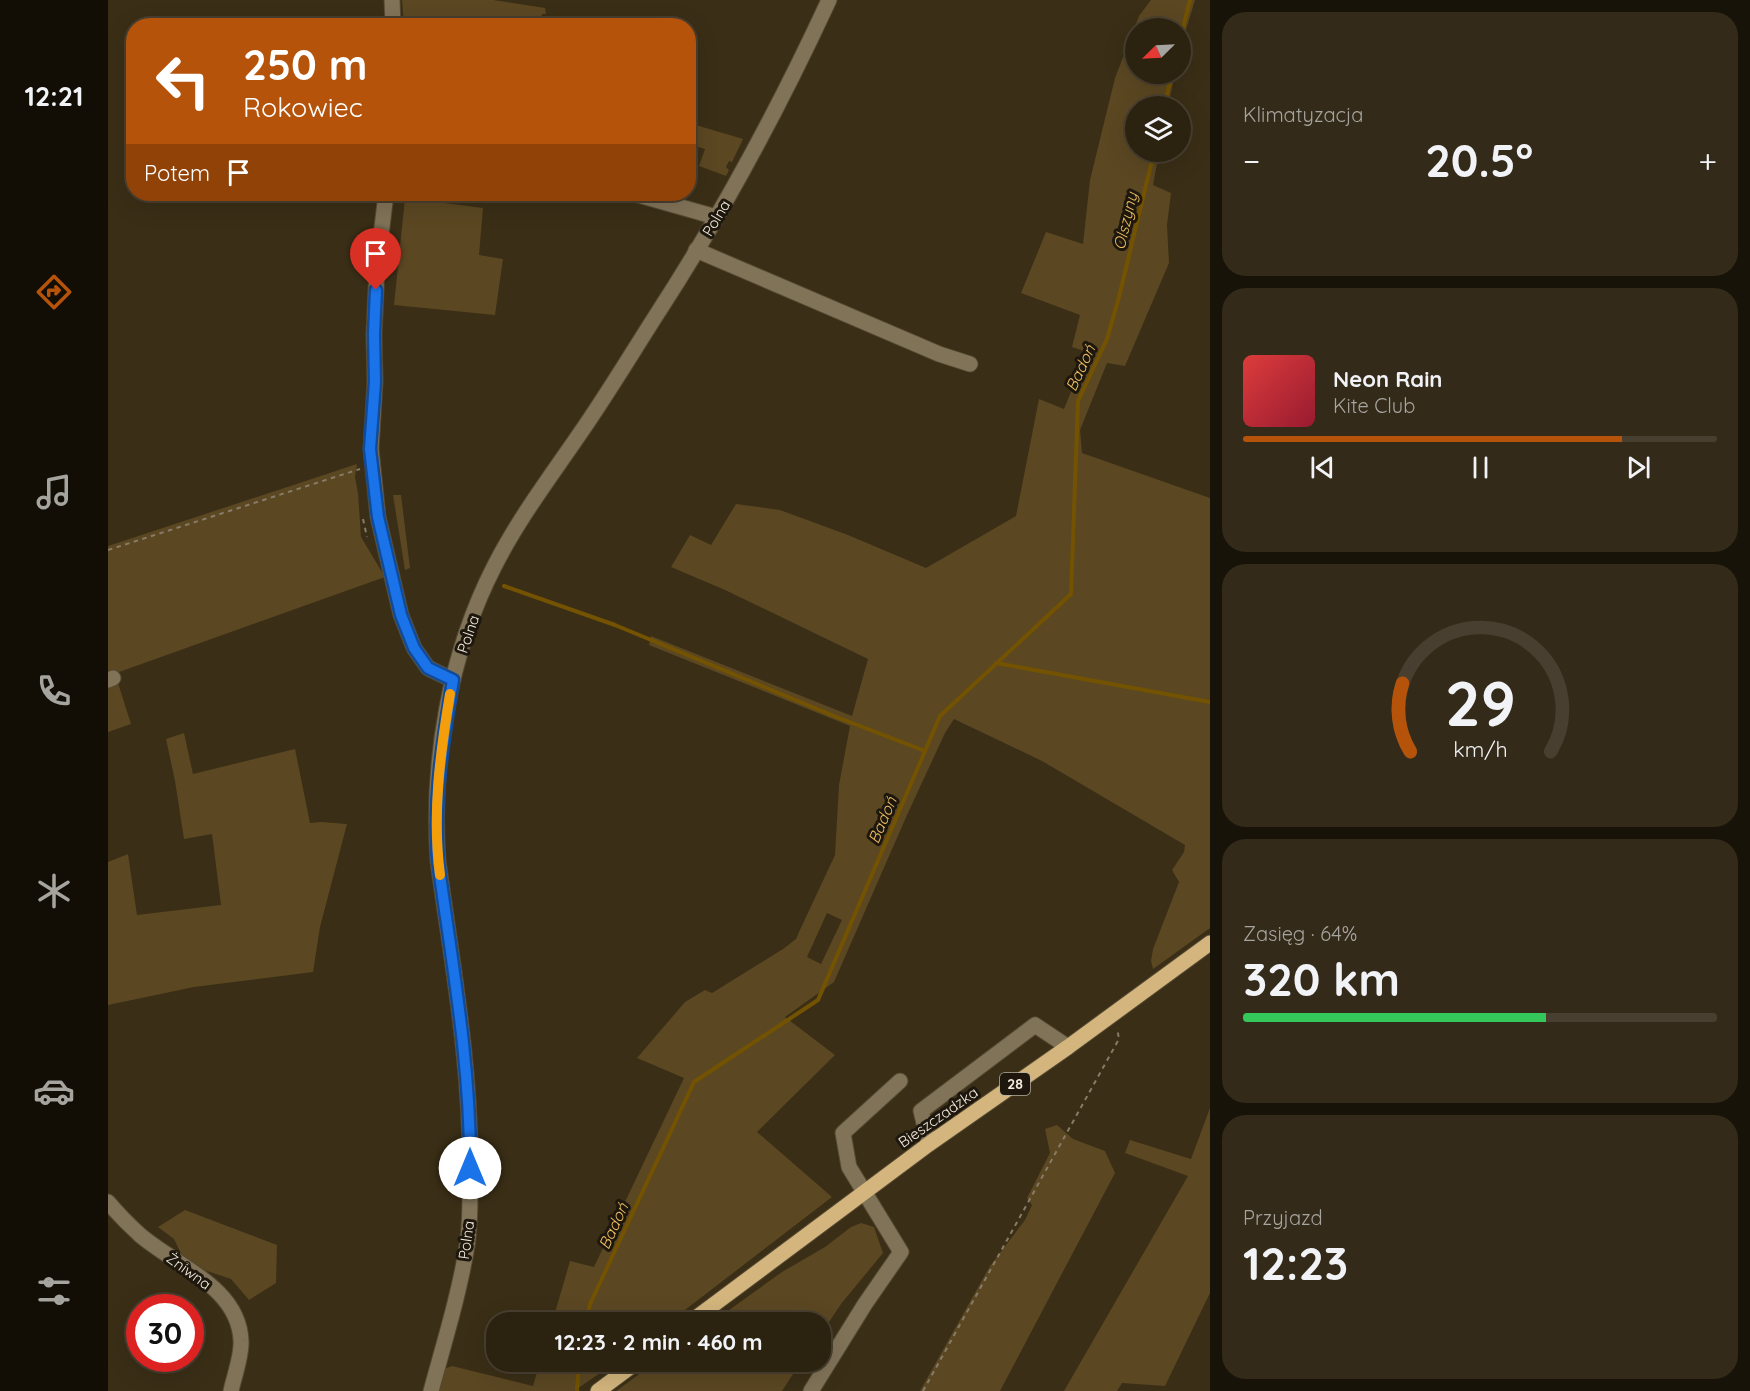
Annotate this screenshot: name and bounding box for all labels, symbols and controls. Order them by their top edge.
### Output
north arrow [1125,18,1191,84]
map controls [1125,18,1191,162]
text: 250 m [243,38,367,91]
icon: left [144,42,222,120]
text: 12:21 [24,79,84,113]
text: Rokowiec [243,90,363,124]
button: layers [1125,96,1191,162]
text: Klimatyzacja [1243,102,1363,127]
text: 20.5° [1425,132,1533,188]
text: − [1243,140,1260,181]
text: + [1698,140,1717,181]
icon: arrive [222,156,255,189]
text: Potem [144,159,210,187]
water label: Olszyny [1109,189,1142,252]
street label: Polna [698,196,734,240]
pin [350,228,401,290]
icon: arrive [359,237,392,270]
icon: directions [33,271,75,313]
water label: Badoń [1061,341,1100,394]
text: Neon Rain [1333,365,1442,393]
text: Kite Club [1333,393,1415,418]
icon: previous [1306,451,1339,484]
icon: pause [1464,451,1497,484]
icon: next [1622,451,1655,484]
icon: music [33,471,75,513]
street label: Polna [453,612,483,656]
text: 29 [1445,665,1515,743]
icon: phone [33,670,75,712]
text: km/h [1453,737,1507,763]
water label: Badoń [863,793,901,846]
icon: climate [33,870,75,912]
text: Zasięg · 64% [1243,921,1357,946]
text: 320 km [1243,951,1400,1007]
icon: car [33,1070,75,1112]
road number: 28 [1000,1073,1030,1095]
street label: Bieszczadzka [894,1083,982,1151]
position arrow [438,1136,502,1200]
water label: Badoń [594,1199,633,1252]
text: Przyjazd [1243,1205,1323,1230]
street label: Polna [454,1219,478,1261]
text: 12:23 [1243,1235,1348,1291]
street label: Żniwna [163,1248,215,1294]
icon: filters [33,1270,75,1312]
speed limit sign: 30 [126,1294,204,1372]
text: 12:23 · 2 min · 460 m [554,1328,763,1356]

